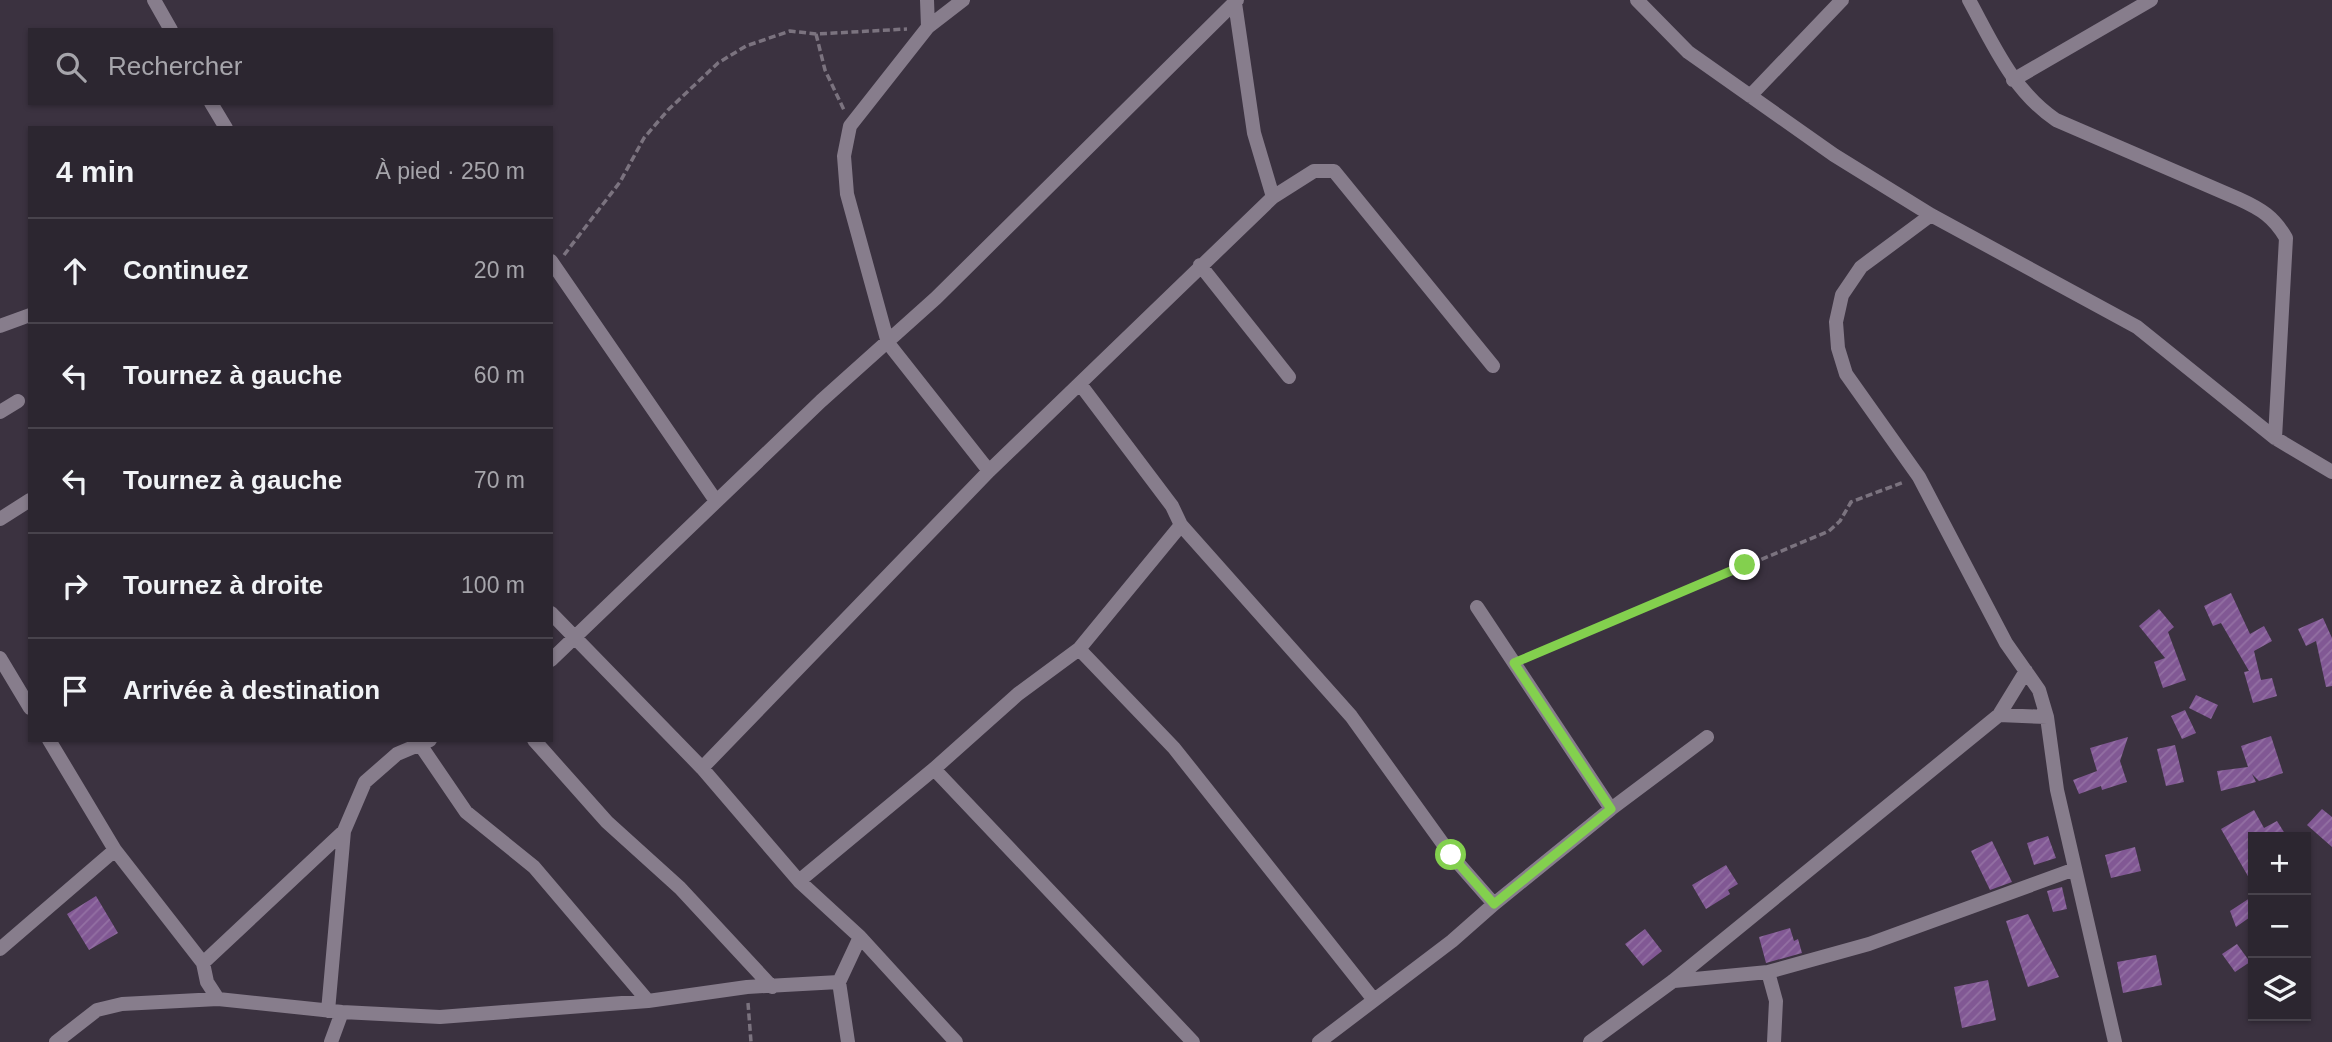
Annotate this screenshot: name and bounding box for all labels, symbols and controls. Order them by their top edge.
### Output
search box [28,28,553,105]
icon: search [52,48,90,86]
text: Rechercher [108,51,242,81]
text: 4 min [56,155,134,188]
text: À pied · 250 m [375,158,525,184]
icon: ahead [56,252,94,290]
text: Continuez [123,255,249,285]
text: 20 m [474,257,525,283]
icon: left [56,357,94,395]
text: Tournez à gauche [123,360,342,390]
text: 60 m [474,362,525,388]
icon: left [56,462,94,500]
text: Tournez à gauche [123,465,342,495]
text: 70 m [474,467,525,493]
route end [1729,549,1760,580]
icon: right [56,567,94,605]
text: Tournez à droite [123,570,323,600]
text: 100 m [461,572,525,598]
icon: arrive [56,672,94,710]
text: Arrivée à destination [123,675,380,705]
map controls [2248,832,2311,1021]
button: + [2248,832,2311,895]
route start [1435,839,1466,870]
button: − [2248,895,2311,958]
button: layers [2248,958,2311,1021]

